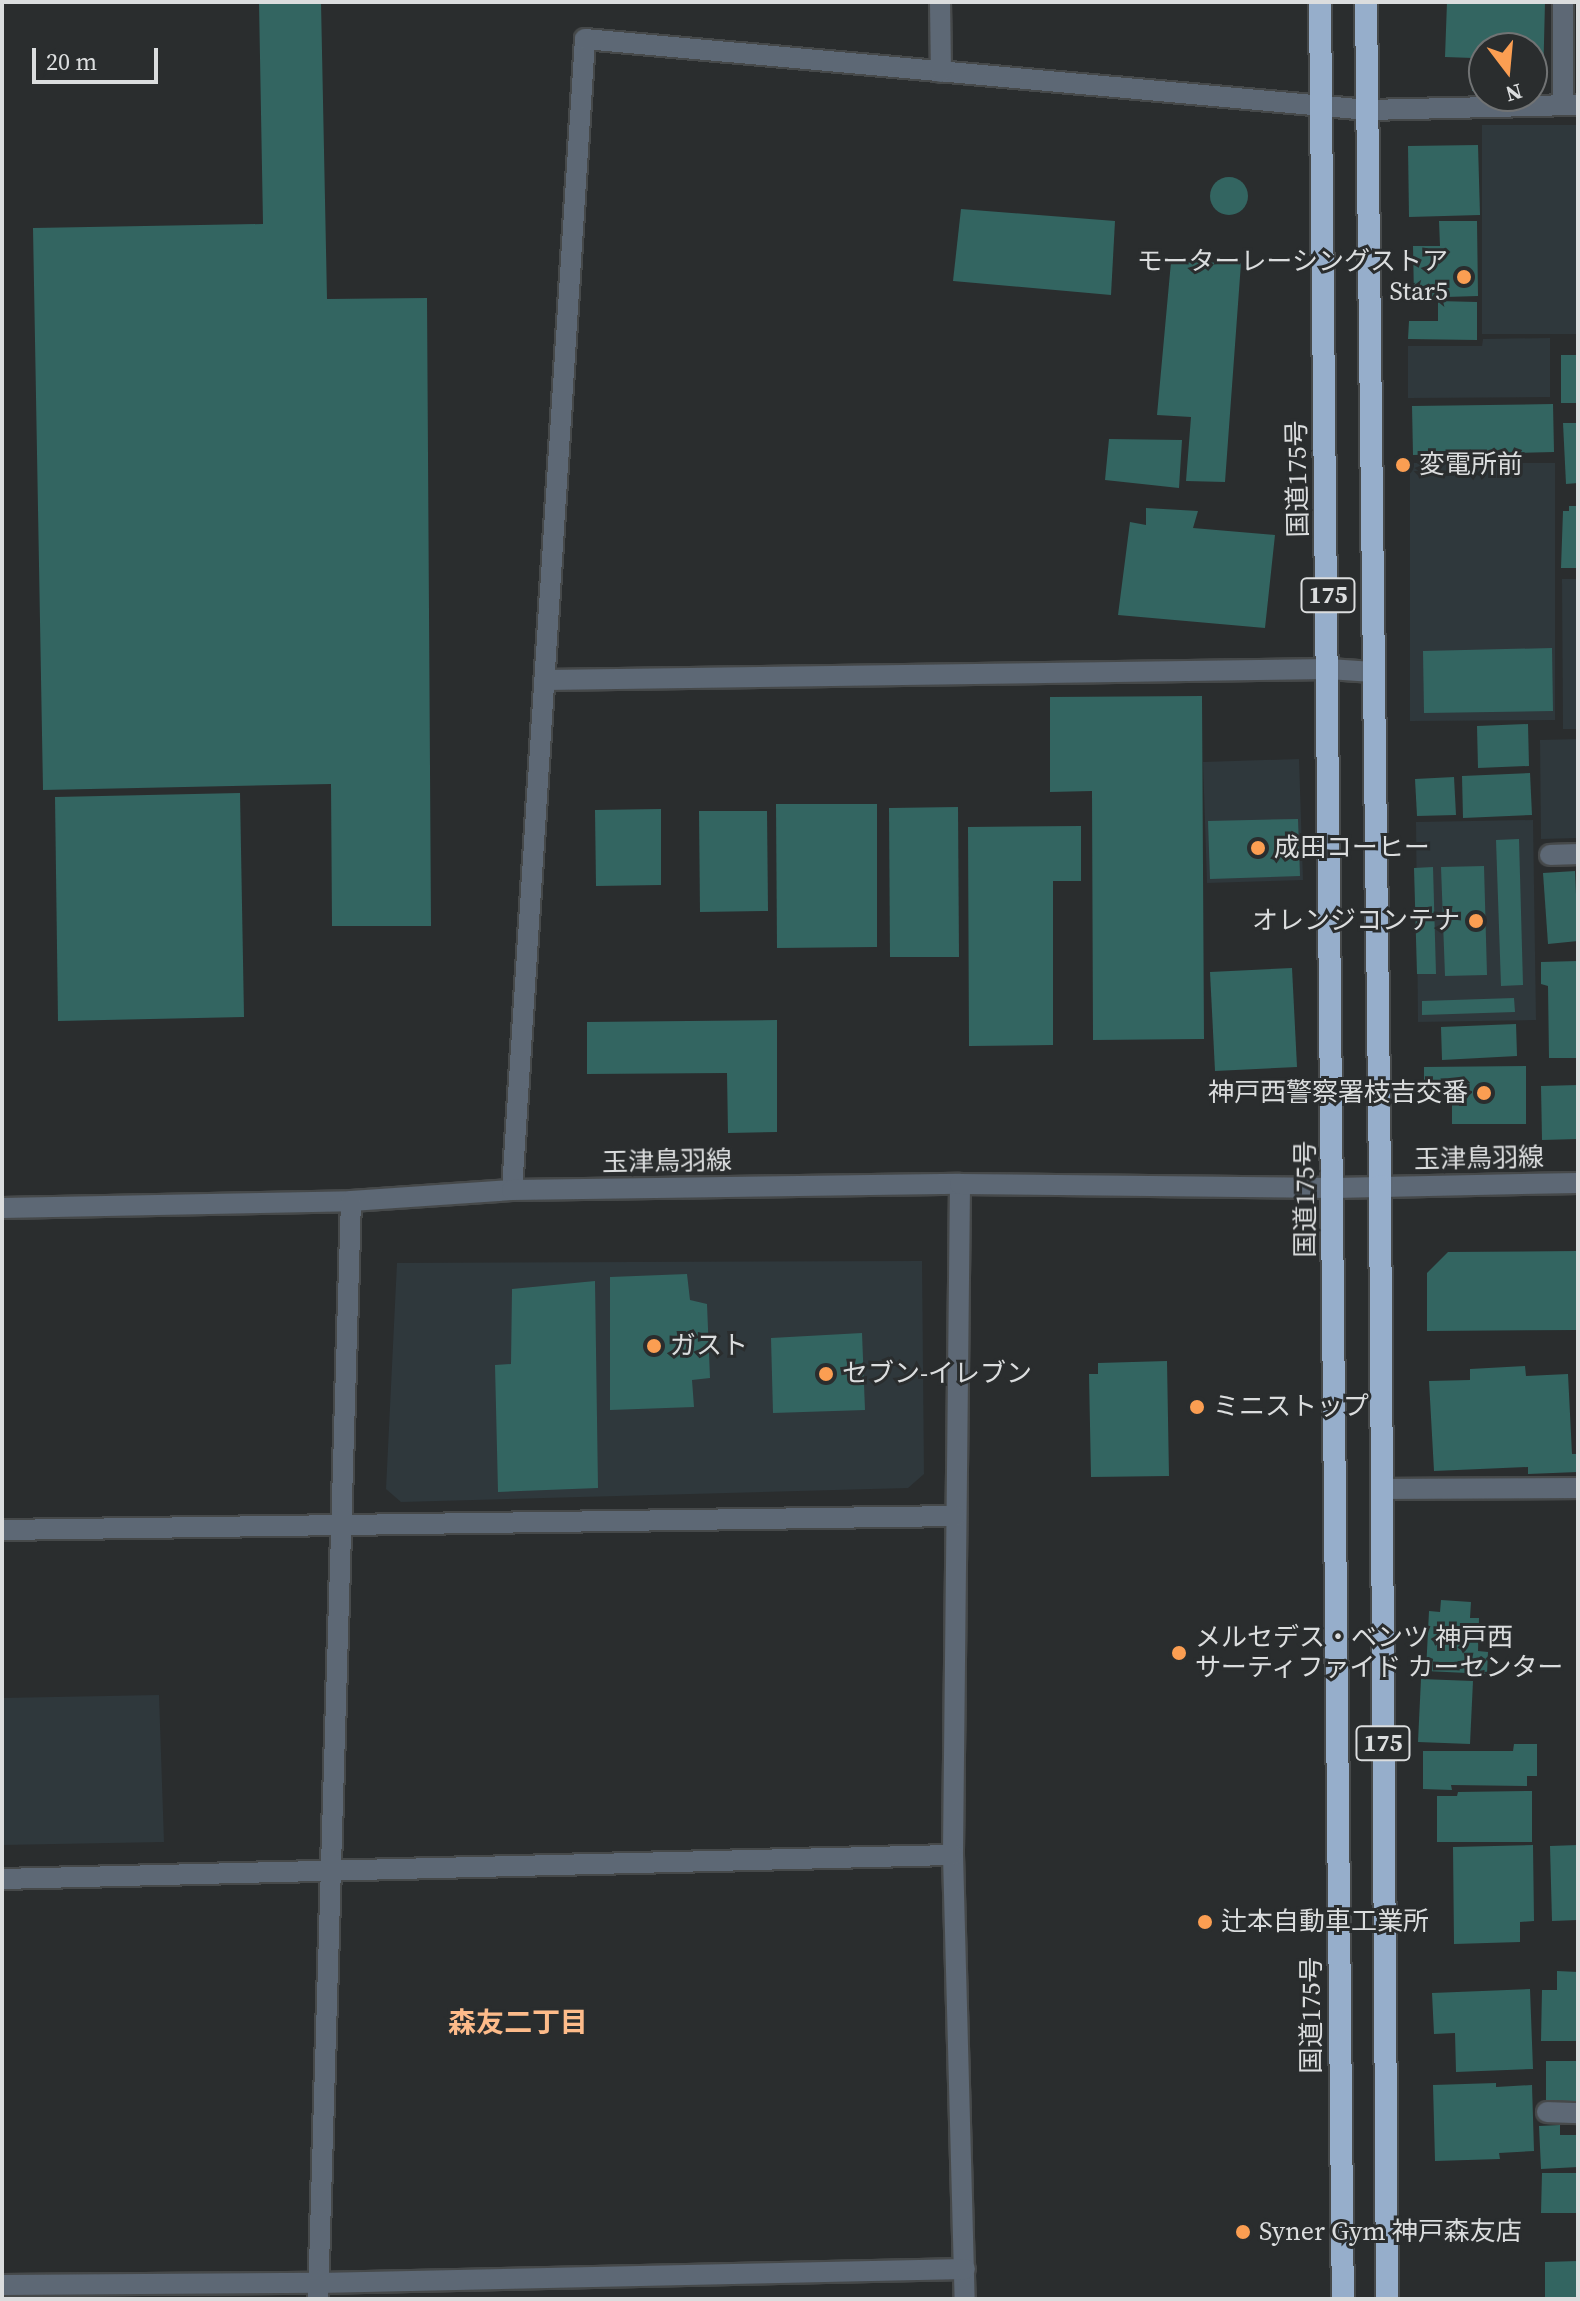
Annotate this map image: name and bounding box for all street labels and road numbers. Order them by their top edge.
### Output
street label: 国道175号 [1281,420,1315,538]
road number: 175 [1300,575,1356,615]
street label: 国道175号 [1290,1141,1322,1257]
street label: 玉津鳥羽線 [1414,1142,1544,1176]
street label: 玉津鳥羽線 [602,1145,732,1179]
road number: 175 [1355,1723,1411,1763]
street label: 国道175号 [1296,1957,1328,2073]

